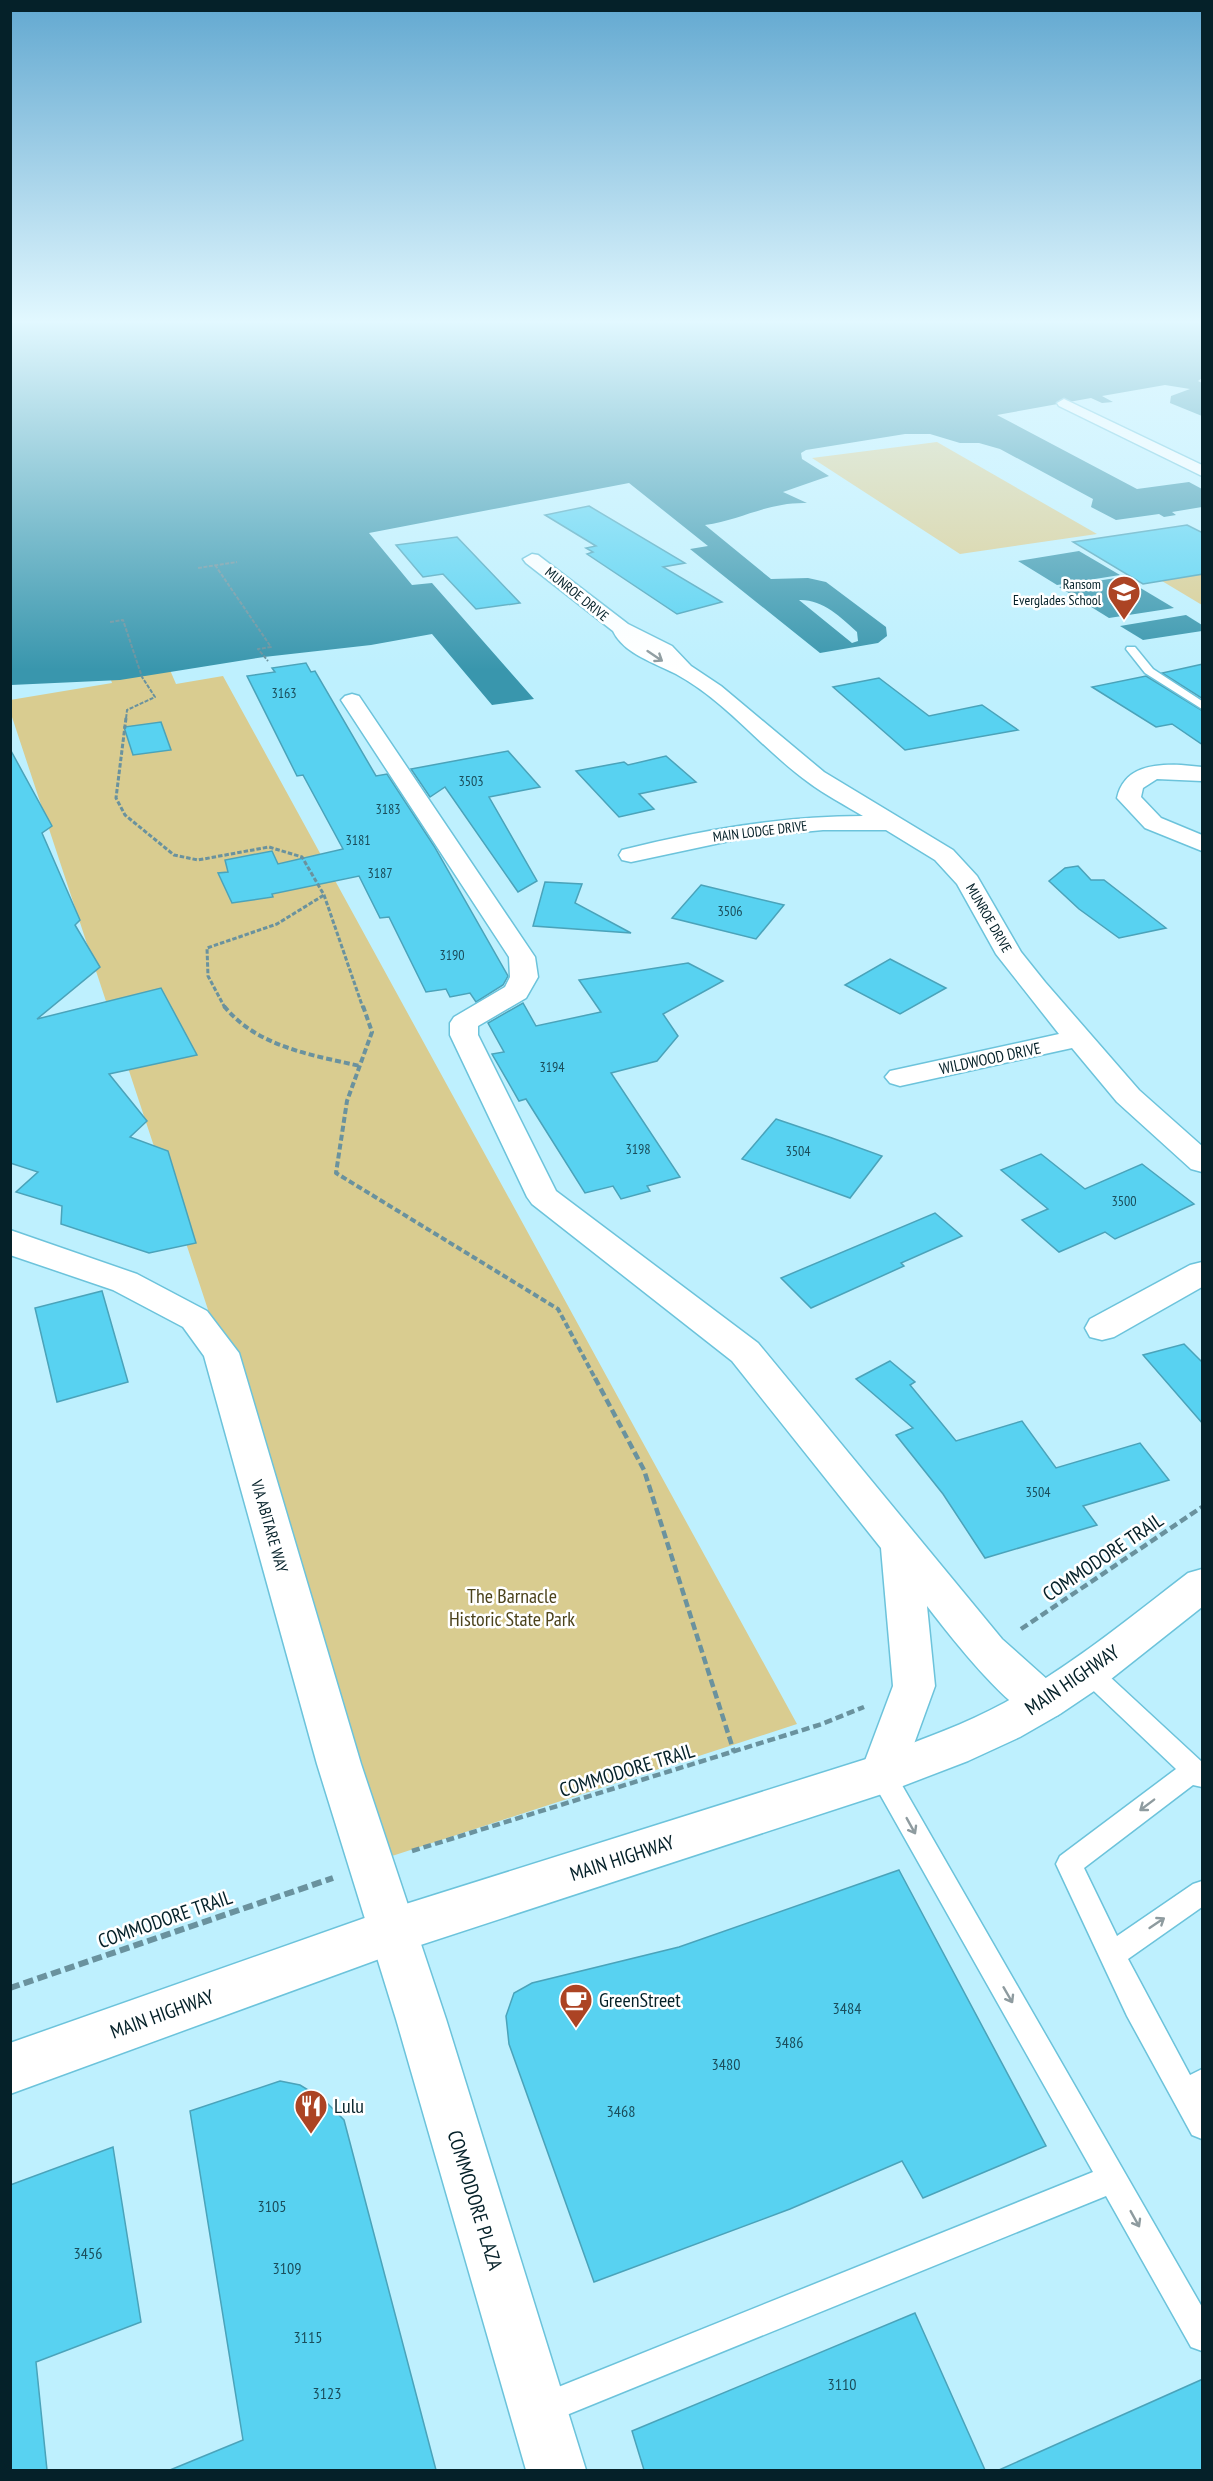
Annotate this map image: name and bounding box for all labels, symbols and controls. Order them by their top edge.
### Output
street label: MUNROE DRIVE [542,563,612,625]
school or university icon: Ransom Everglades School [1106,574,1142,621]
place label: Ransom Everglades School [1013,575,1102,609]
one-way arrow [646,650,662,662]
house number: 3163 [271,684,297,702]
house number: 3503 [458,772,484,790]
house number: 3183 [375,800,401,818]
street label: MAIN LODGE DRIVE [712,816,808,846]
house number: 3181 [345,831,371,849]
house number: 3187 [367,864,393,882]
street label: MUNROE DRIVE [962,880,1016,956]
house number: 3506 [717,902,743,920]
house number: 3190 [439,946,465,964]
street label: WILDWOOD DRIVE [937,1037,1043,1079]
house number: 3194 [539,1058,565,1076]
house number: 3198 [625,1140,651,1158]
house number: 3504 [785,1142,811,1160]
house number: 3500 [1111,1192,1137,1210]
street label: VIA ABITARE WAY [247,1476,293,1575]
house number: 3504 [1025,1483,1051,1501]
street label: COMMODORE TRAIL [1038,1507,1169,1607]
park label: The Barnacle Historic State Park [449,1583,575,1632]
street label: MAIN HIGHWAY [1020,1639,1124,1721]
street label: COMMODORE TRAIL [556,1737,698,1803]
one-way arrow [1139,1799,1155,1812]
one-way arrow [906,1816,917,1834]
street label: MAIN HIGHWAY [567,1829,677,1887]
street label: COMMODORE TRAIL [95,1884,236,1954]
one-way arrow [1149,1917,1165,1929]
cafe icon: GreenStreet [558,1982,594,2029]
street label: MAIN HIGHWAY [107,1983,217,2045]
one-way arrow [1002,1986,1014,2003]
place label: GreenStreet [599,1987,681,2013]
house number: 3484 [833,1998,861,2018]
house number: 3486 [775,2032,803,2052]
house number: 3480 [712,2054,740,2074]
restaurant icon: Lulu [293,2088,329,2135]
place label: Lulu [334,2093,364,2119]
house number: 3468 [607,2101,635,2121]
street label: COMMODORE PLAZA [441,2127,509,2273]
house number: 3105 [258,2196,286,2216]
one-way arrow [1130,2210,1142,2227]
house number: 3456 [74,2243,102,2263]
house number: 3109 [273,2258,301,2278]
house number: 3115 [294,2327,322,2347]
house number: 3110 [828,2374,856,2394]
house number: 3123 [313,2383,341,2403]

